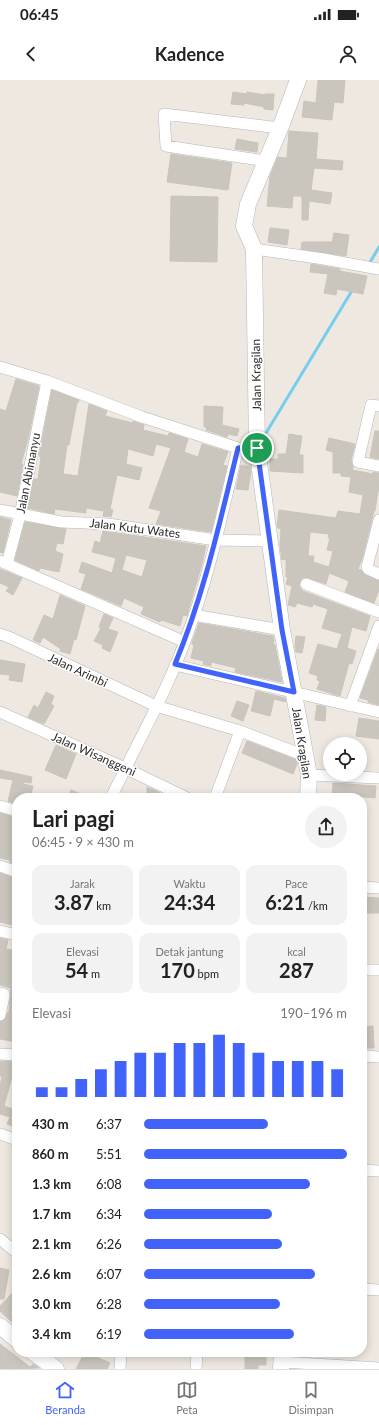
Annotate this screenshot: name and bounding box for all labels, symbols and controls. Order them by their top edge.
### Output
text: 06:45 [20,5,59,23]
icon: back [20,43,42,65]
text: Kadence [155,43,224,65]
icon: person [337,43,359,65]
street label: Jalan Kragilan [248,339,264,411]
street label: Jalan Abimanyu [13,431,43,515]
pin [240,431,274,465]
icon: arrive [246,437,268,459]
street label: Jalan Kutu Wates [89,515,181,541]
street label: Jalan Arimbi [46,650,110,690]
street label: Jalan Kragilan [289,706,315,780]
street label: Jalan Wisanggeni [50,729,139,779]
map controls [323,737,367,781]
button: locate [323,737,367,781]
text: Lari pagi [32,805,115,832]
button: share [305,806,347,848]
text: 06:45 · 9 × 430 m [32,834,134,850]
text: Jarak [70,877,95,890]
text: Waktu [174,877,205,890]
text: Pace [285,877,308,890]
text: 3.87 [54,890,94,914]
text: 24:34 [164,890,215,914]
text: 6:21 [265,890,305,914]
text: km [94,899,111,912]
text: /km [305,899,328,912]
text: Elevasi [66,945,99,958]
text: Detak jantung [156,945,223,958]
text: kcal [287,945,306,958]
text: 54 [65,958,88,982]
text: 170 [160,958,195,982]
text: 287 [279,958,314,982]
text: m [88,967,100,980]
text: bpm [195,967,219,980]
text: Elevasi [32,1005,71,1021]
text: 190–196 m [280,1005,347,1021]
text: 430 m [32,1116,69,1132]
text: 6:37 [96,1116,122,1132]
text: 860 m [32,1146,69,1162]
text: 5:51 [96,1146,122,1162]
text: 1.3 km [32,1176,71,1192]
text: 6:08 [96,1176,122,1192]
text: 1.7 km [32,1206,71,1222]
text: 6:34 [96,1206,122,1222]
text: 2.1 km [32,1236,71,1252]
text: 6:26 [96,1236,122,1252]
text: 2.6 km [32,1266,71,1282]
text: 6:07 [96,1266,122,1282]
text: 3.0 km [32,1296,71,1312]
text: 6:28 [96,1296,122,1312]
text: 3.4 km [32,1326,71,1342]
text: 6:19 [96,1326,122,1342]
tab: Beranda [45,1379,85,1416]
tab: Peta [176,1379,198,1416]
tab: Disimpan [289,1379,334,1416]

